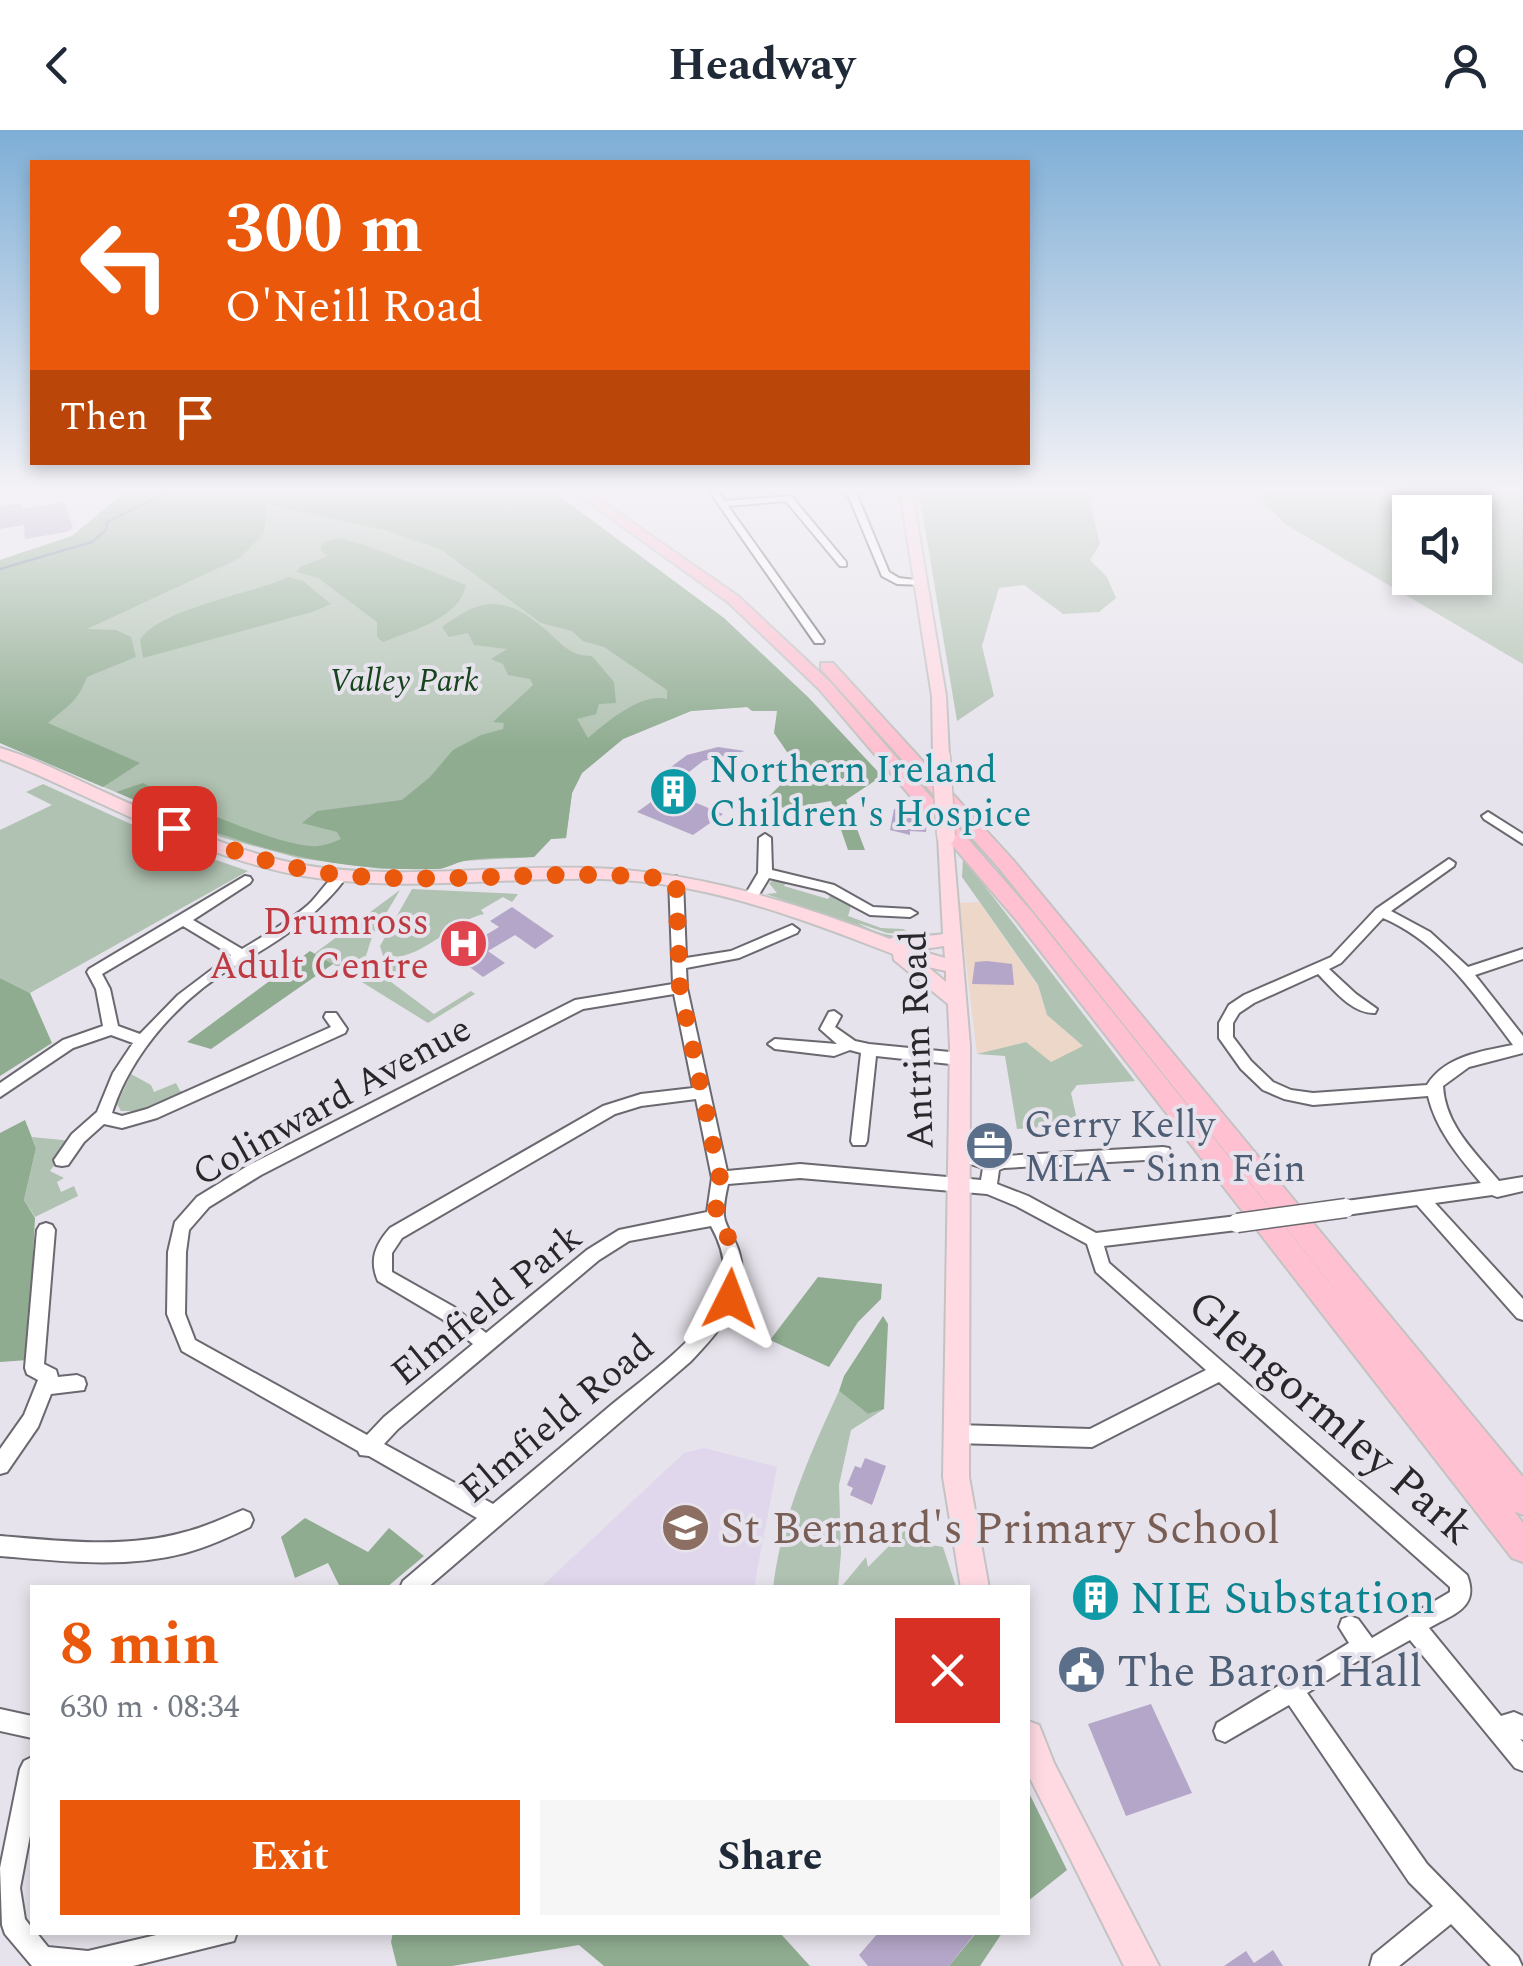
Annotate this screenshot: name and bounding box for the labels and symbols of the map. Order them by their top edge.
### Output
park label: Valley Park [329,657,479,706]
place label: Northern Ireland Children's Hospice [709,742,1032,844]
building icon: Northern Ireland Children's Hospice [648,765,700,817]
pin [132,786,217,871]
place label: Drumross Adult Centre [209,894,429,996]
hospital icon: Drumross Adult Centre [438,917,490,969]
street label: Antrim Road [885,929,951,1151]
street label: Colinward Avenue [182,1001,482,1203]
place label: Gerry Kelly MLA - Sinn Féin [1024,1097,1306,1199]
office icon: Gerry Kelly MLA - Sinn Féin [963,1120,1015,1172]
street label: Elmfield Park [379,1210,596,1401]
position arrow [678,1247,782,1351]
street label: Glengormley Park [1171,1273,1489,1562]
street label: Elmfield Road [447,1320,668,1519]
place label: St Bernard's Primary School [720,1495,1280,1564]
school or university icon: St Bernard's Primary School [659,1501,711,1553]
place label: NIE Substation [1130,1565,1435,1634]
building icon: NIE Substation [1069,1571,1121,1623]
place label: The Baron Hall [1117,1638,1422,1707]
public building icon: The Baron Hall [1056,1644,1108,1696]

